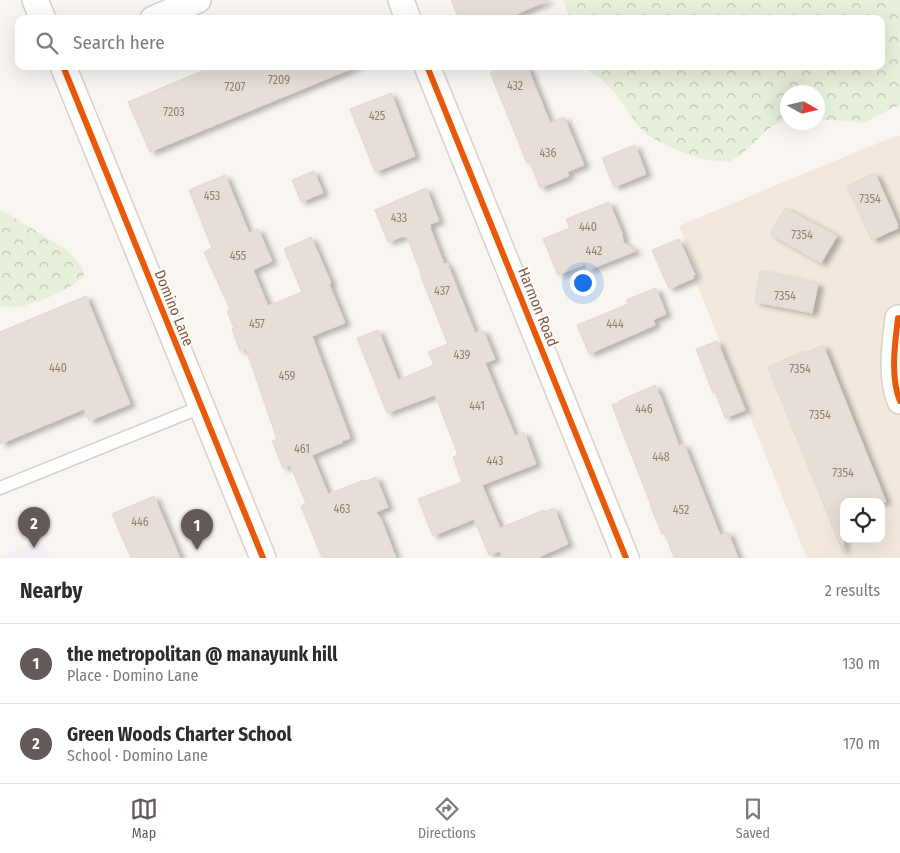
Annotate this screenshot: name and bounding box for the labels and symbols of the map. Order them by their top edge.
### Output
house number: 7209 [268,73,290,87]
house number: 432 [507,79,523,93]
house number: 7207 [225,80,246,94]
north arrow [780,85,825,130]
house number: 7203 [163,105,185,119]
house number: 425 [369,109,386,123]
house number: 436 [539,146,557,160]
house number: 453 [204,189,220,203]
house number: 7354 [859,192,881,206]
house number: 433 [391,211,407,225]
house number: 440 [579,220,597,234]
house number: 7354 [791,228,813,242]
house number: 442 [586,244,602,258]
house number: 455 [230,249,247,263]
street label: Harmon Road [514,265,562,349]
street label: Domino Lane [151,267,197,349]
your location [570,270,596,296]
house number: 437 [434,284,450,298]
house number: 7354 [774,289,796,303]
house number: 457 [249,317,265,331]
house number: 444 [606,317,624,331]
house number: 439 [454,348,471,362]
house number: 440 [49,361,67,375]
house number: 7354 [789,362,811,376]
house number: 459 [279,369,296,383]
house number: 441 [469,399,485,413]
house number: 446 [635,402,653,416]
house number: 7354 [809,408,831,422]
house number: 461 [294,442,310,456]
house number: 448 [652,450,670,464]
house number: 443 [487,454,503,468]
house number: 7354 [832,466,854,480]
house number: 463 [333,502,351,516]
house number: 452 [673,503,689,517]
pin: 2 [18,507,50,548]
pin: 1 [181,509,213,550]
house number: 446 [131,515,149,529]

